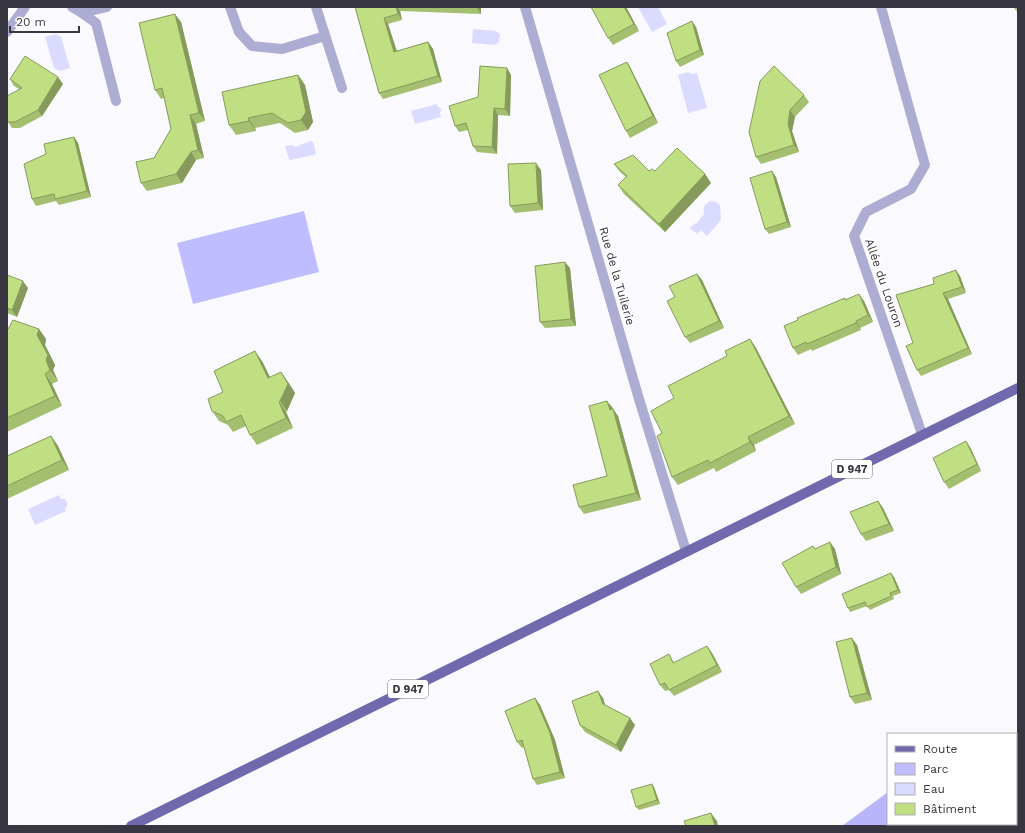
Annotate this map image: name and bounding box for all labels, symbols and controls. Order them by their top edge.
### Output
scale bar [10,8,79,34]
text: 20 m [16,15,46,29]
street label: Rue de la Tuilerie [596,225,638,327]
street label: Allée du Louron [862,237,906,329]
road number: D 947 [832,460,872,478]
road number: D 947 [388,680,428,698]
legend [887,733,1017,825]
text: Route [923,742,957,756]
text: Parc [923,762,949,776]
text: Eau [923,782,945,796]
text: Bâtiment [923,802,976,816]

